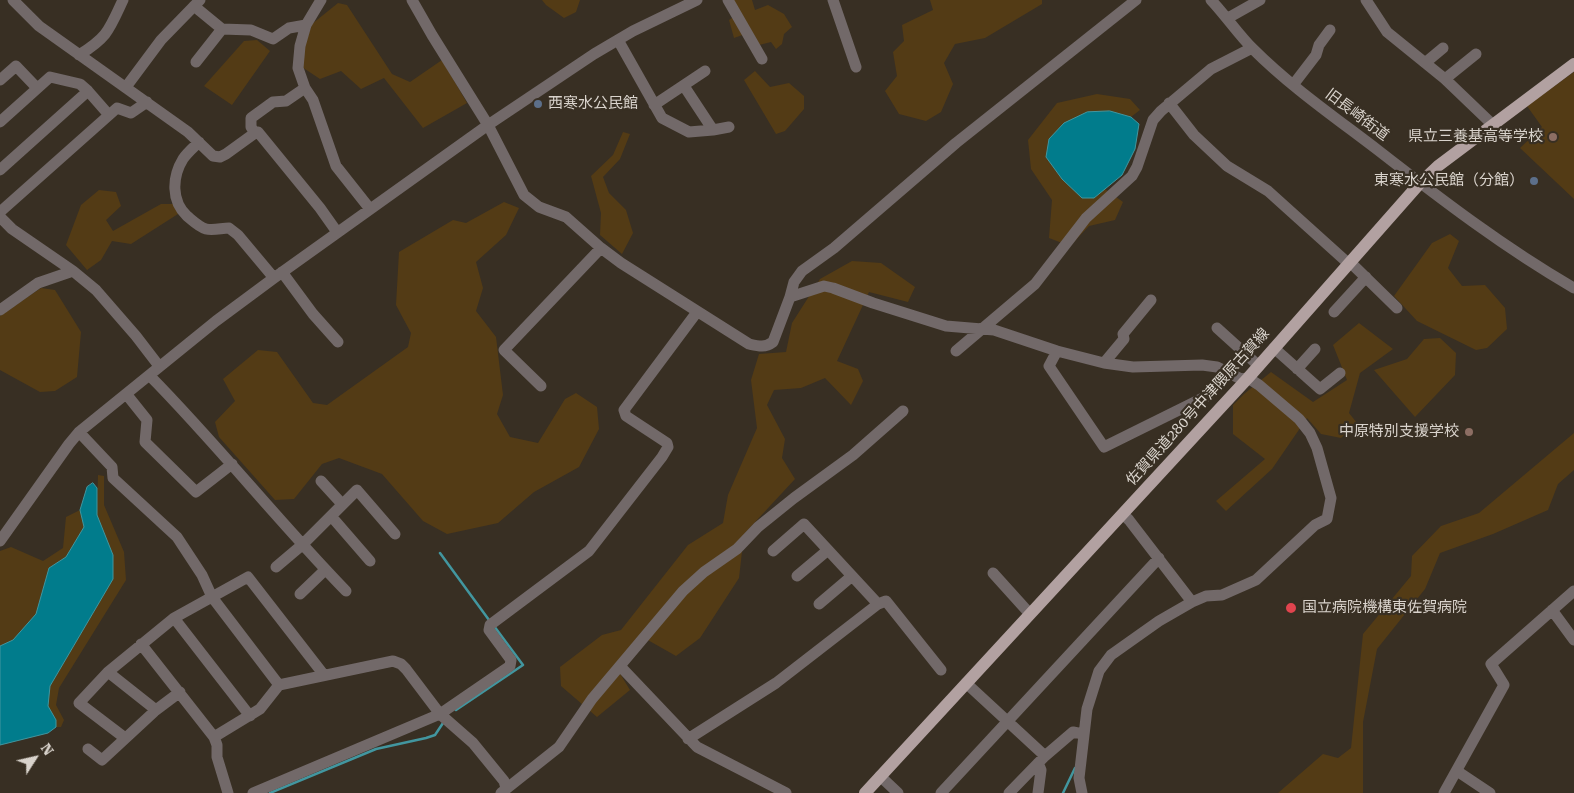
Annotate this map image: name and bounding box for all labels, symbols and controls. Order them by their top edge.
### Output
street label: 旧長崎街道 [1322,85,1392,145]
place label: 西寒水公民館 [548,95,638,113]
marker: 西寒水公民館 [532,98,544,110]
place label: 県立三養基高等学校 [1408,128,1543,146]
marker: 県立三養基高等学校 [1547,131,1559,143]
place label: 東寒水公民館（分館） [1374,172,1524,190]
marker: 東寒水公民館（分館） [1528,175,1540,187]
street label: 佐賀県道280号中津隈原古賀線 [1123,325,1273,489]
place label: 中原特別支援学校 [1339,423,1459,441]
marker: 中原特別支援学校 [1463,426,1475,438]
place label: 国立病院機構東佐賀病院 [1302,599,1467,617]
marker: 国立病院機構東佐賀病院 [1284,601,1298,615]
north arrow [10,733,60,783]
text: N [38,740,57,758]

